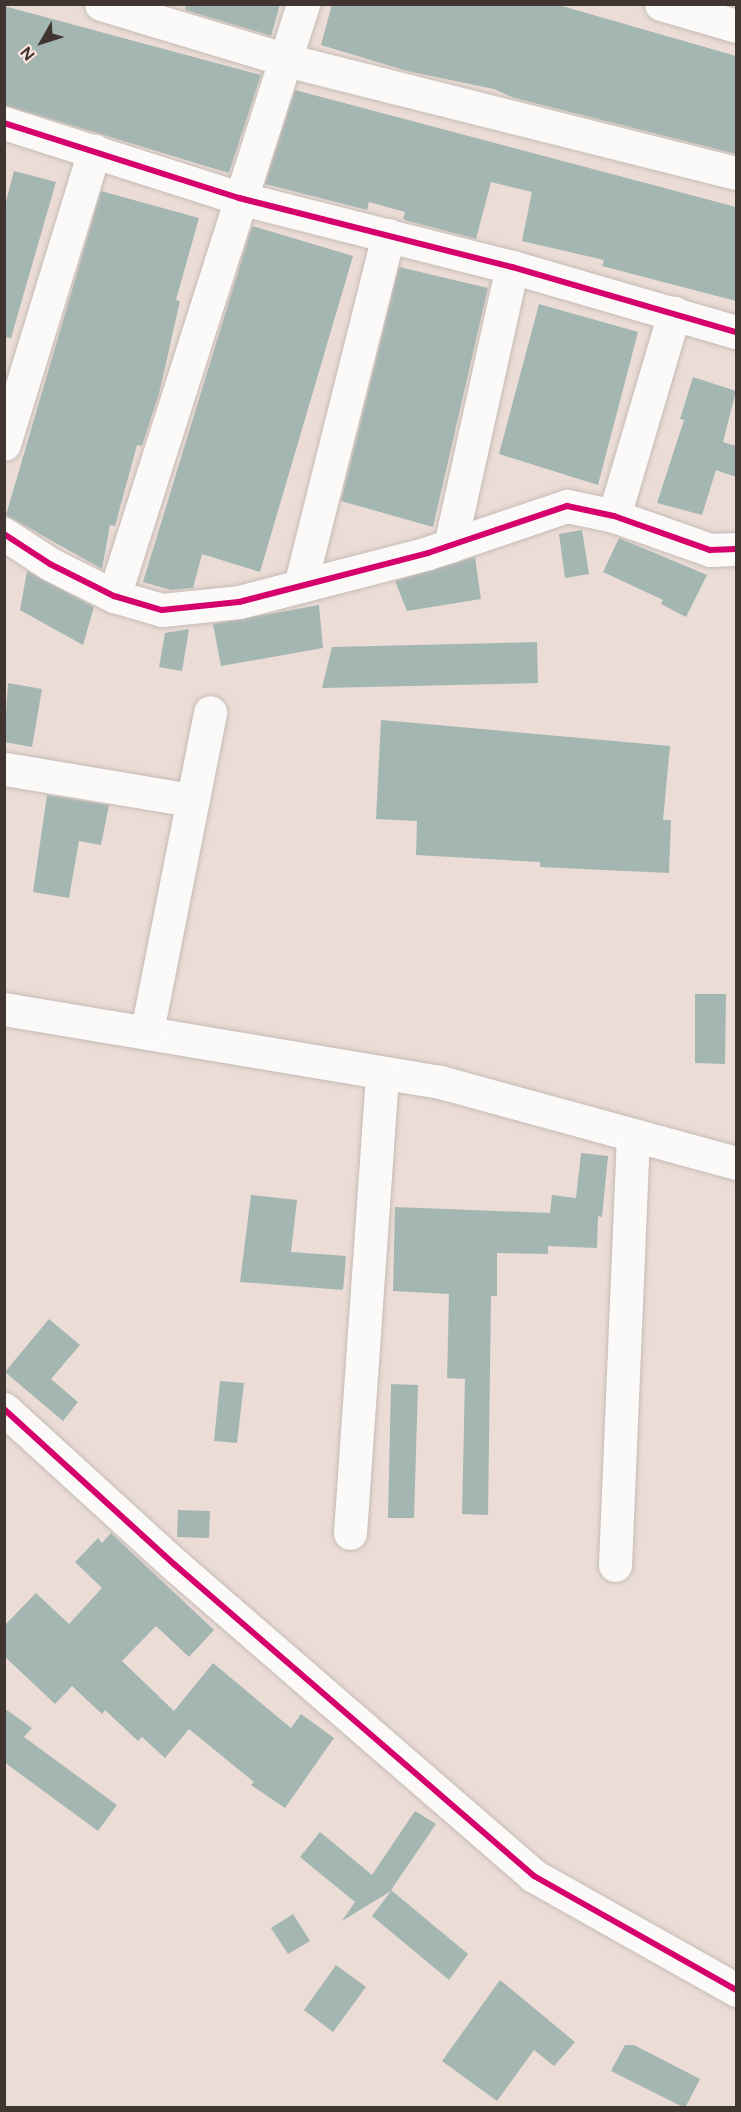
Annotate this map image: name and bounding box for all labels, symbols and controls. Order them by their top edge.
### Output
north arrow [12,12,72,72]
text: N [16,43,39,64]

